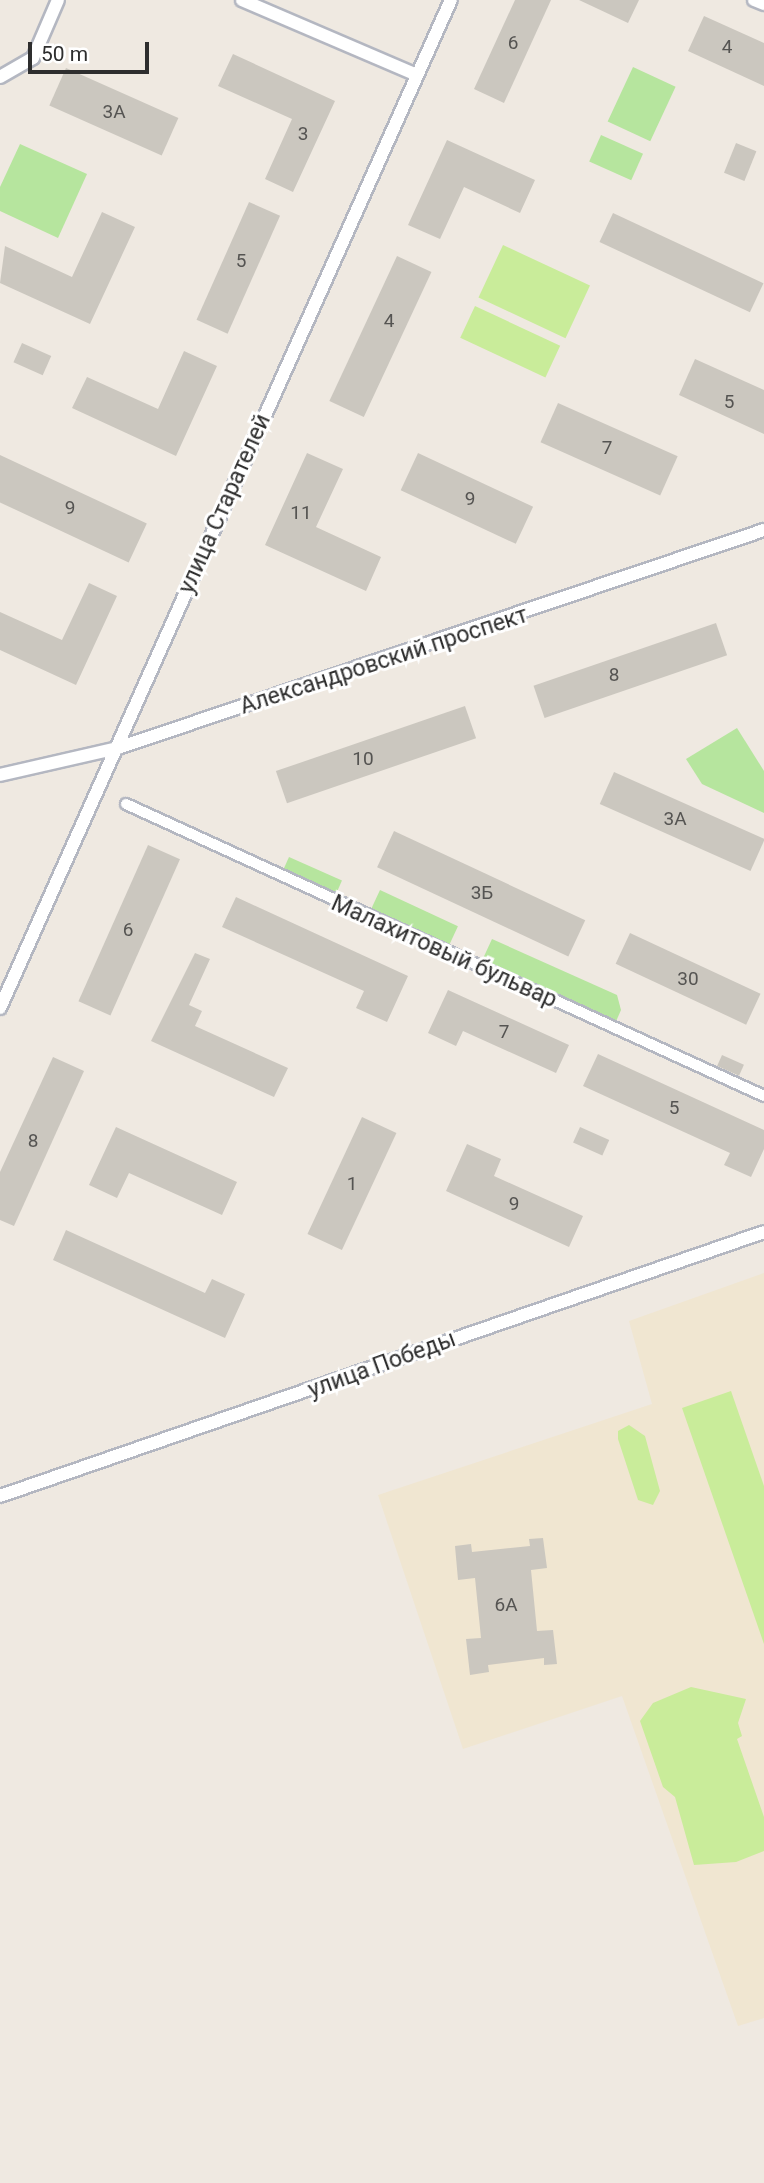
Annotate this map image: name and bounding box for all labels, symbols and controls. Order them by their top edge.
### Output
scale bar [32,28,152,72]
house number: 6 [508,32,518,54]
house number: 4 [722,36,732,58]
text: 50 m [41,42,88,66]
house number: 3А [102,101,126,123]
house number: 3 [298,123,308,145]
house number: 5 [236,250,246,272]
house number: 4 [384,310,394,332]
house number: 5 [724,391,734,413]
street label: улица Старателей [173,410,277,598]
house number: 7 [602,437,612,459]
house number: 9 [465,488,475,510]
house number: 9 [65,497,75,519]
house number: 11 [290,502,312,524]
street label: Александровский проспект [237,601,531,721]
house number: 8 [609,664,619,686]
house number: 10 [352,748,374,770]
house number: 3А [663,808,687,830]
house number: 3Б [471,882,493,904]
street label: Малахитовый бульвар [327,890,561,1014]
house number: 6 [123,919,133,941]
house number: 30 [677,968,699,990]
house number: 7 [499,1021,509,1043]
house number: 5 [669,1097,679,1119]
house number: 8 [28,1130,38,1152]
house number: 1 [347,1173,357,1195]
house number: 9 [509,1193,519,1215]
street label: улица Победы [304,1326,460,1404]
house number: 6А [494,1594,518,1616]

